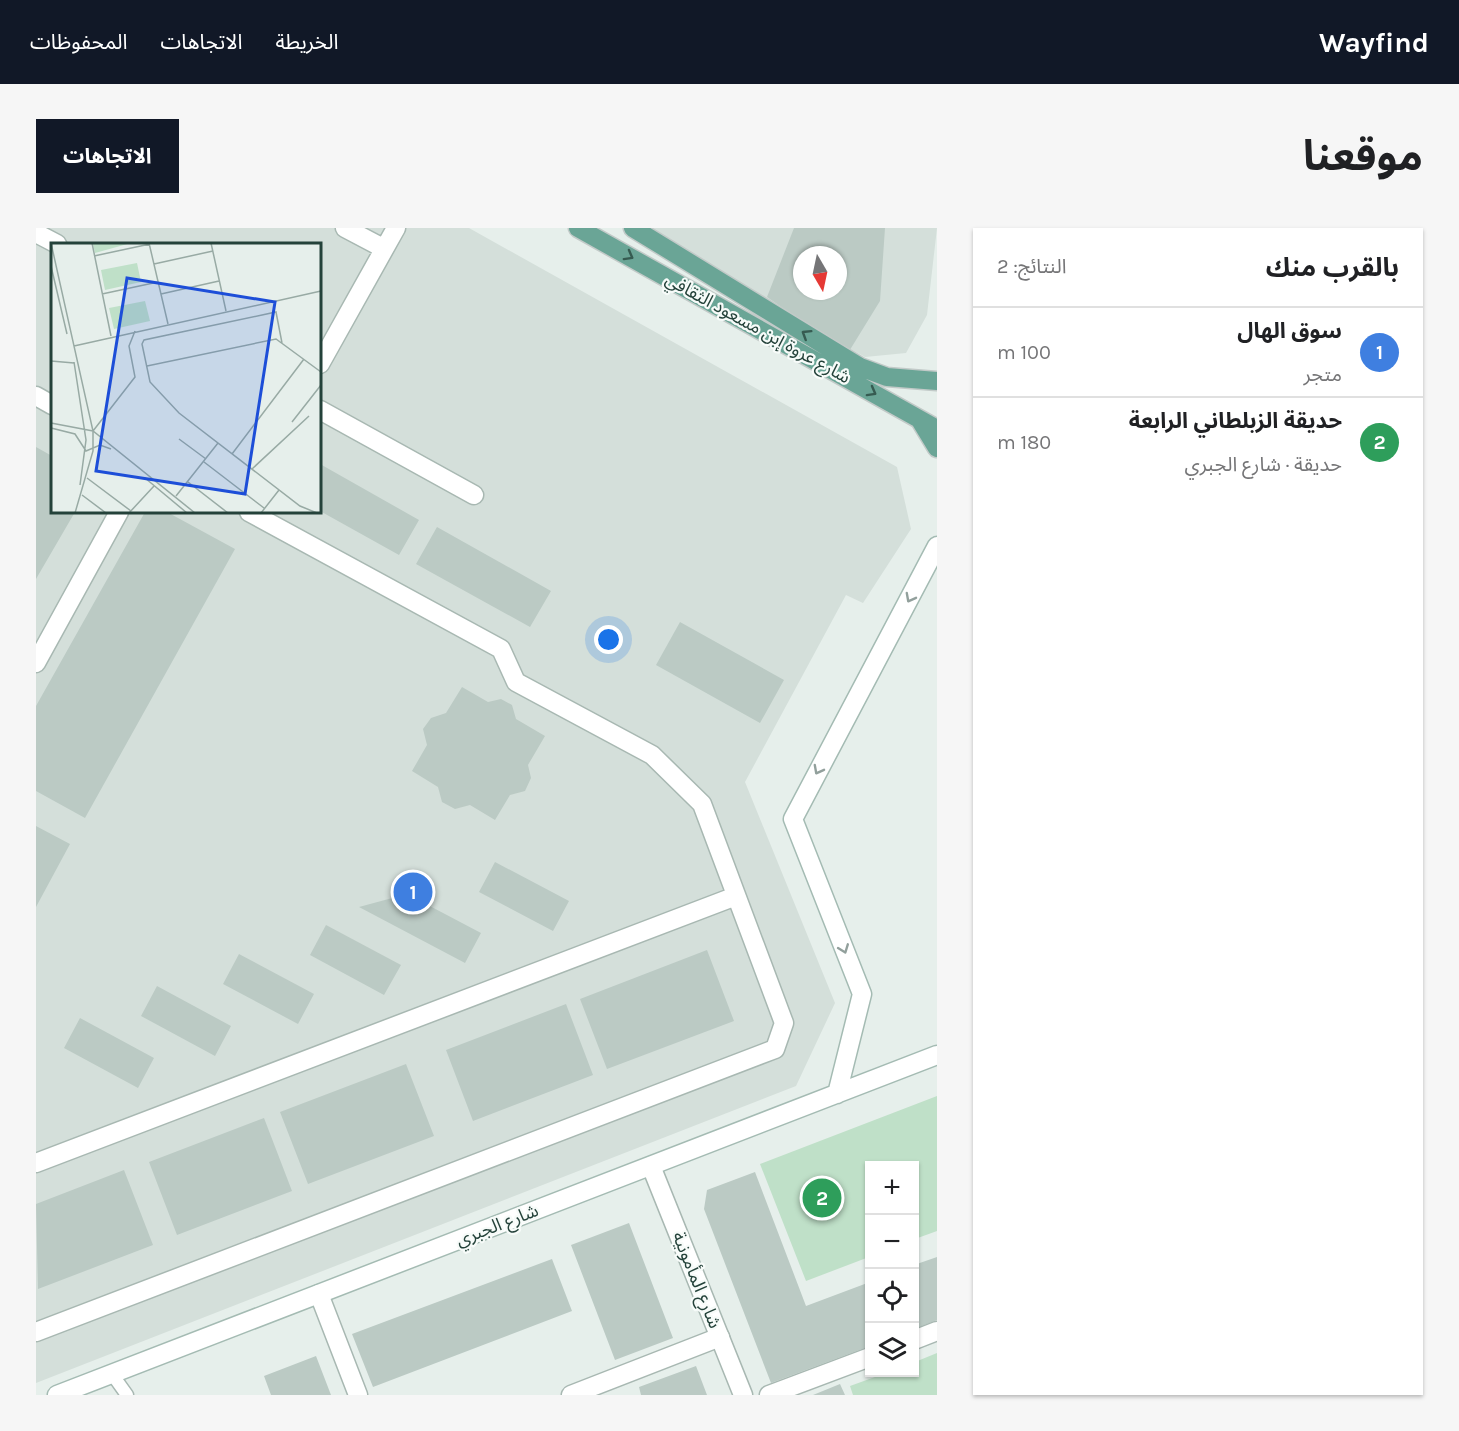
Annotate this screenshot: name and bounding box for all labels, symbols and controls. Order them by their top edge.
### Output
text: Wayfind [1319,26,1429,59]
text: المحفوظات [30,30,127,54]
text: الاتجاهات [160,30,242,54]
text: الخريطة [275,30,338,54]
button: الاتجاهات [36,119,179,193]
text: موقعنا [1303,131,1423,181]
inset map [51,243,321,513]
north arrow [793,246,847,300]
one-way arrow [623,249,633,260]
text: بالقرب منك [1266,252,1399,283]
text: النتائج: 2 [997,255,1066,278]
street label: شارع عروة إبن مسعود الثقافي [660,268,854,391]
text: سوق الهال [1237,318,1342,344]
one-way arrow [802,330,812,342]
text: 100 m [997,341,1051,364]
text: 1 [1376,341,1383,364]
text: متجر [1303,363,1342,386]
one-way arrow [866,385,877,396]
text: حديقة الزبلطاني الرابعة [1129,408,1342,434]
text: 180 m [997,431,1051,454]
text: 2 [1373,431,1386,454]
text: حديقة · شارع الجبري [1185,453,1342,476]
one-way arrow [906,592,917,602]
your location [594,625,623,654]
one-way arrow [814,764,826,775]
pin: 1 [394,870,433,914]
one-way arrow [837,943,849,954]
map controls [865,1161,919,1377]
button: + [865,1161,919,1215]
pin: 2 [802,1176,842,1220]
street label: شارع الجبري [453,1199,543,1254]
button: − [865,1215,919,1269]
street label: شارع المأمونية [665,1228,727,1333]
button: locate [865,1269,919,1323]
button: layers [865,1323,919,1377]

